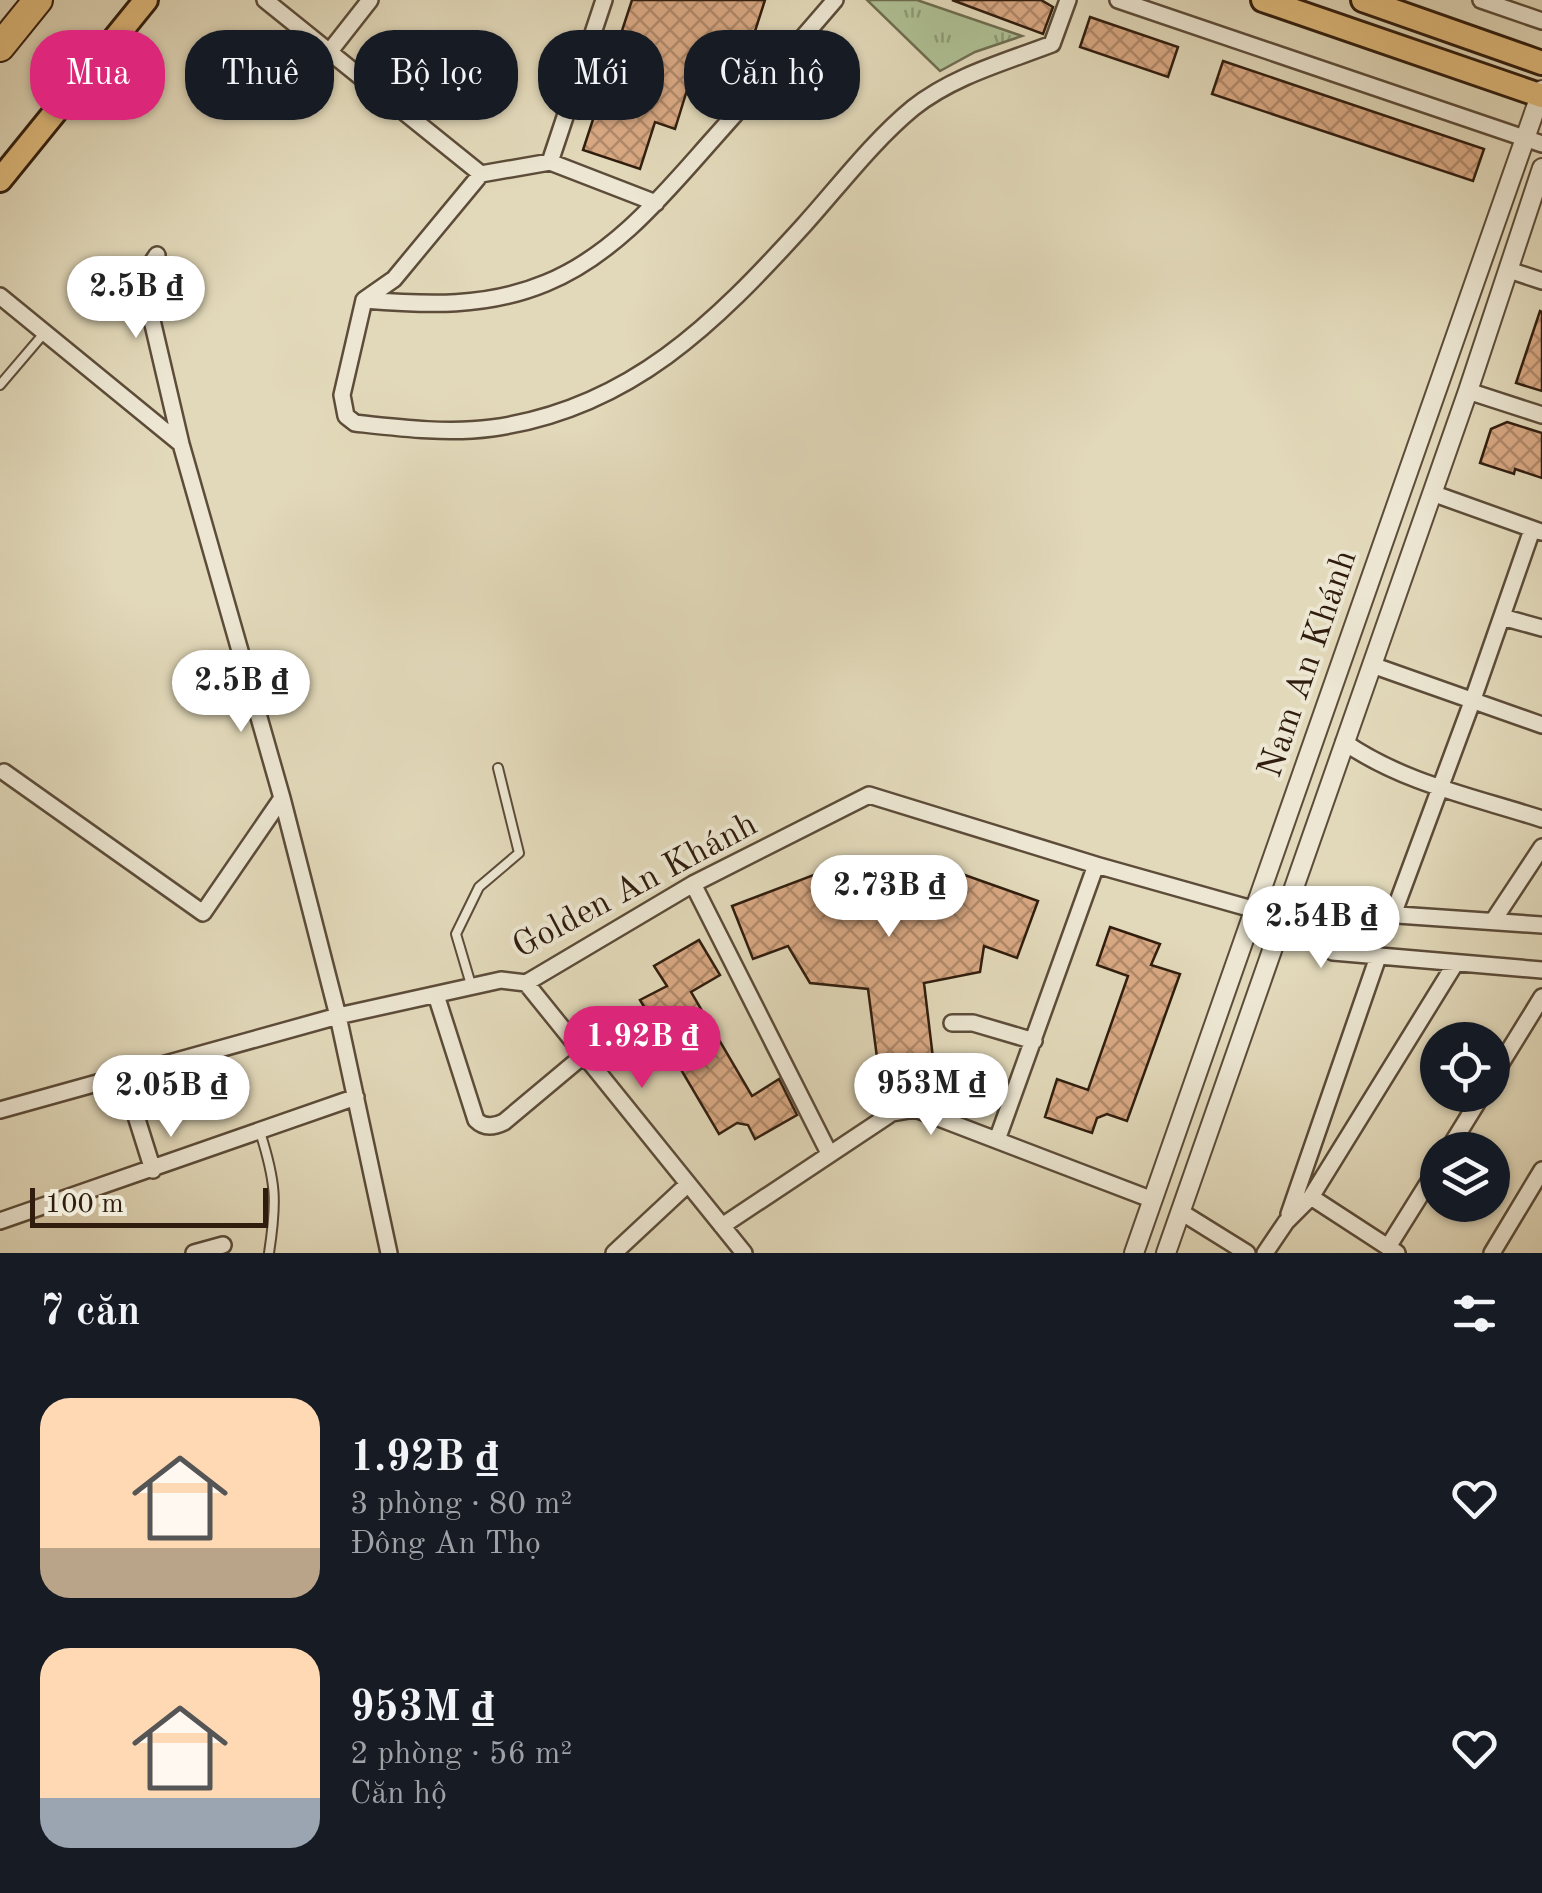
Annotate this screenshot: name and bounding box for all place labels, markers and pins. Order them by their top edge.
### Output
pin: 2.5B ₫ [55,256,217,341]
pin: 2.5B ₫ [160,650,322,735]
pin: 2.73B ₫ [797,855,981,940]
pin: 2.54B ₫ [1229,886,1413,971]
pin: 1.92B ₫ [550,1006,734,1091]
pin: 953M ₫ [850,1053,1012,1138]
pin: 2.05B ₫ [79,1055,263,1140]

